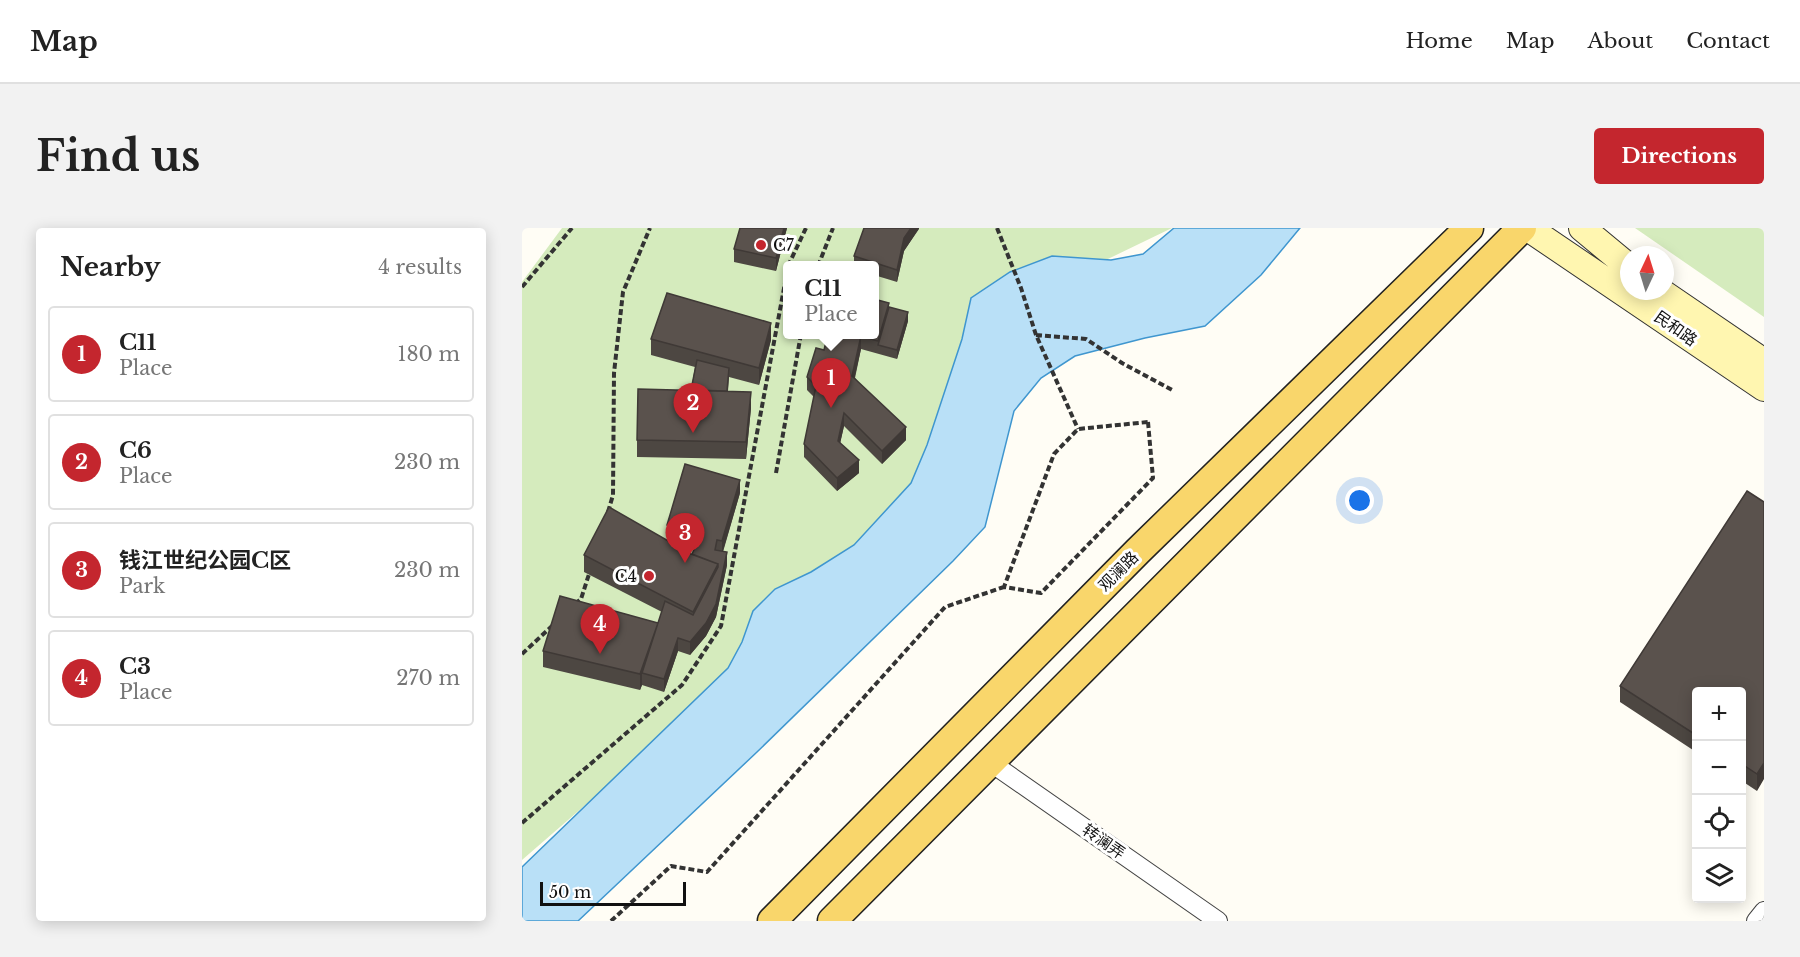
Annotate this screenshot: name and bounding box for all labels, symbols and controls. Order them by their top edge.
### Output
text: Map [30,24,98,59]
text: Home [1406,28,1473,54]
text: Map [1506,28,1554,54]
text: About [1587,28,1653,54]
text: Contact [1686,28,1770,54]
button: Directions [1594,128,1764,184]
text: Find us [36,130,200,182]
place label: C7 [773,235,795,255]
marker: C7 [754,238,768,252]
north arrow [1620,246,1674,300]
text: Nearby [60,251,161,283]
text: 4 results [378,255,462,279]
popup [783,261,879,339]
text: C11 [804,275,842,302]
text: Place [804,302,858,326]
street label: 民和路 [1651,306,1701,350]
text: C11 [119,329,156,356]
text: 1 [77,342,86,366]
text: 180 m [397,342,460,366]
text: Place [119,356,173,380]
pin: 1 [812,358,850,408]
pin: 2 [674,384,712,433]
text: C6 [119,437,152,464]
text: 2 [75,450,88,474]
text: 230 m [394,450,460,474]
text: Place [119,464,173,488]
your location [1345,486,1374,515]
pin: 3 [666,514,704,563]
text: 钱江世纪公园C区 [119,547,291,574]
street label: 观澜路 [1094,547,1142,595]
text: 3 [75,558,88,582]
text: 230 m [394,558,460,582]
place label: C4 [615,566,637,586]
marker: C4 [642,569,656,583]
text: Park [119,574,165,598]
pin: 4 [580,604,620,654]
text: C3 [119,653,151,680]
text: 4 [75,666,88,690]
text: 270 m [396,666,460,690]
text: Place [119,680,173,704]
map controls [1692,687,1746,903]
button: + [1692,687,1746,741]
button: − [1692,741,1746,795]
button: locate [1692,795,1746,849]
street label: 转澜弄 [1079,819,1129,863]
button: layers [1692,849,1746,903]
scale bar [540,879,686,906]
text: 50 m [549,882,591,902]

